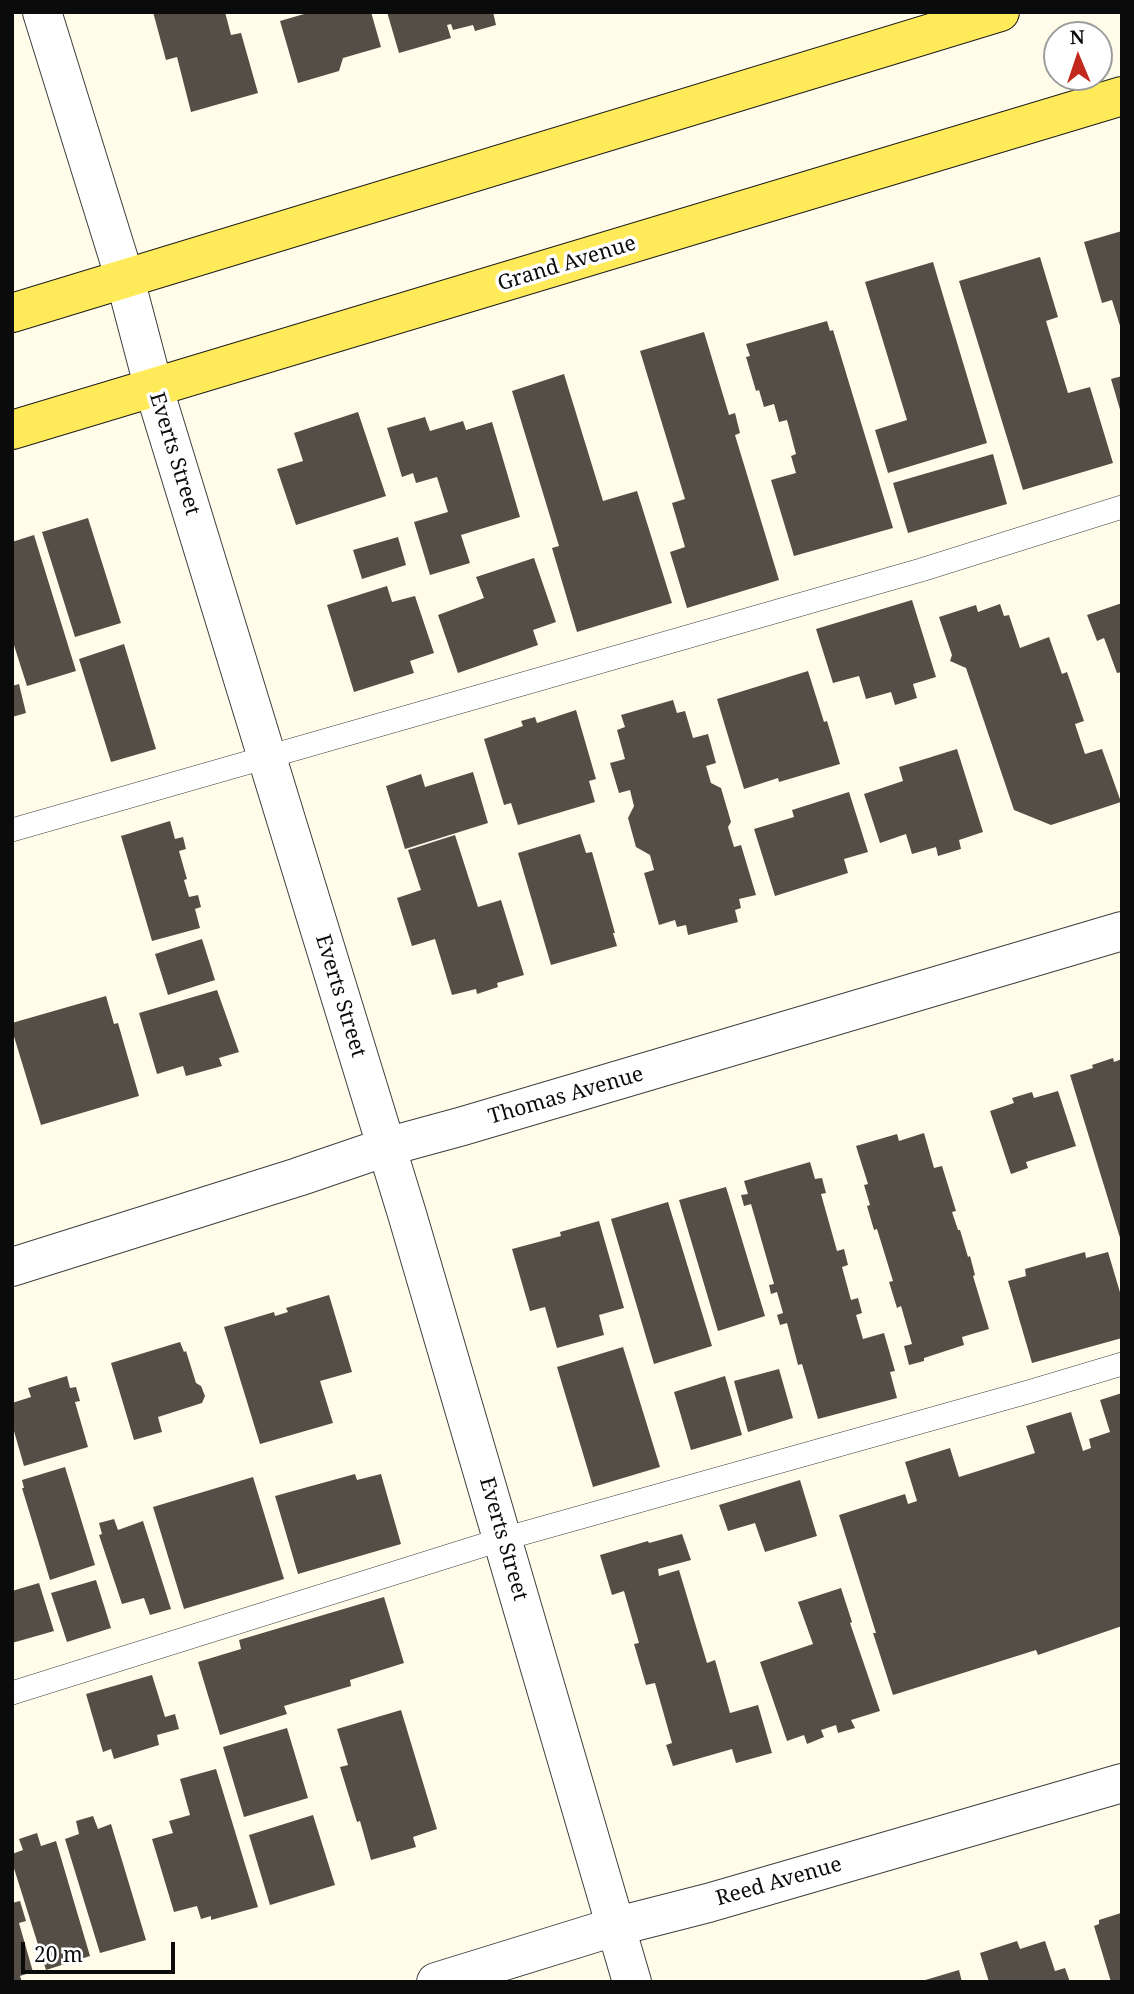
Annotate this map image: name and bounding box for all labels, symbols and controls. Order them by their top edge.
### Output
north arrow [1043,21,1113,91]
text: N [1069,24,1085,50]
street label: Grand Avenue [495,231,639,297]
street label: Everts Street [143,389,205,519]
street label: Everts Street [309,931,371,1061]
street label: Thomas Avenue [486,1062,646,1130]
street label: Everts Street [473,1474,533,1604]
street label: Reed Avenue [713,1852,845,1912]
scale bar [24,1927,178,1971]
text: 20 m [34,1940,83,1968]

